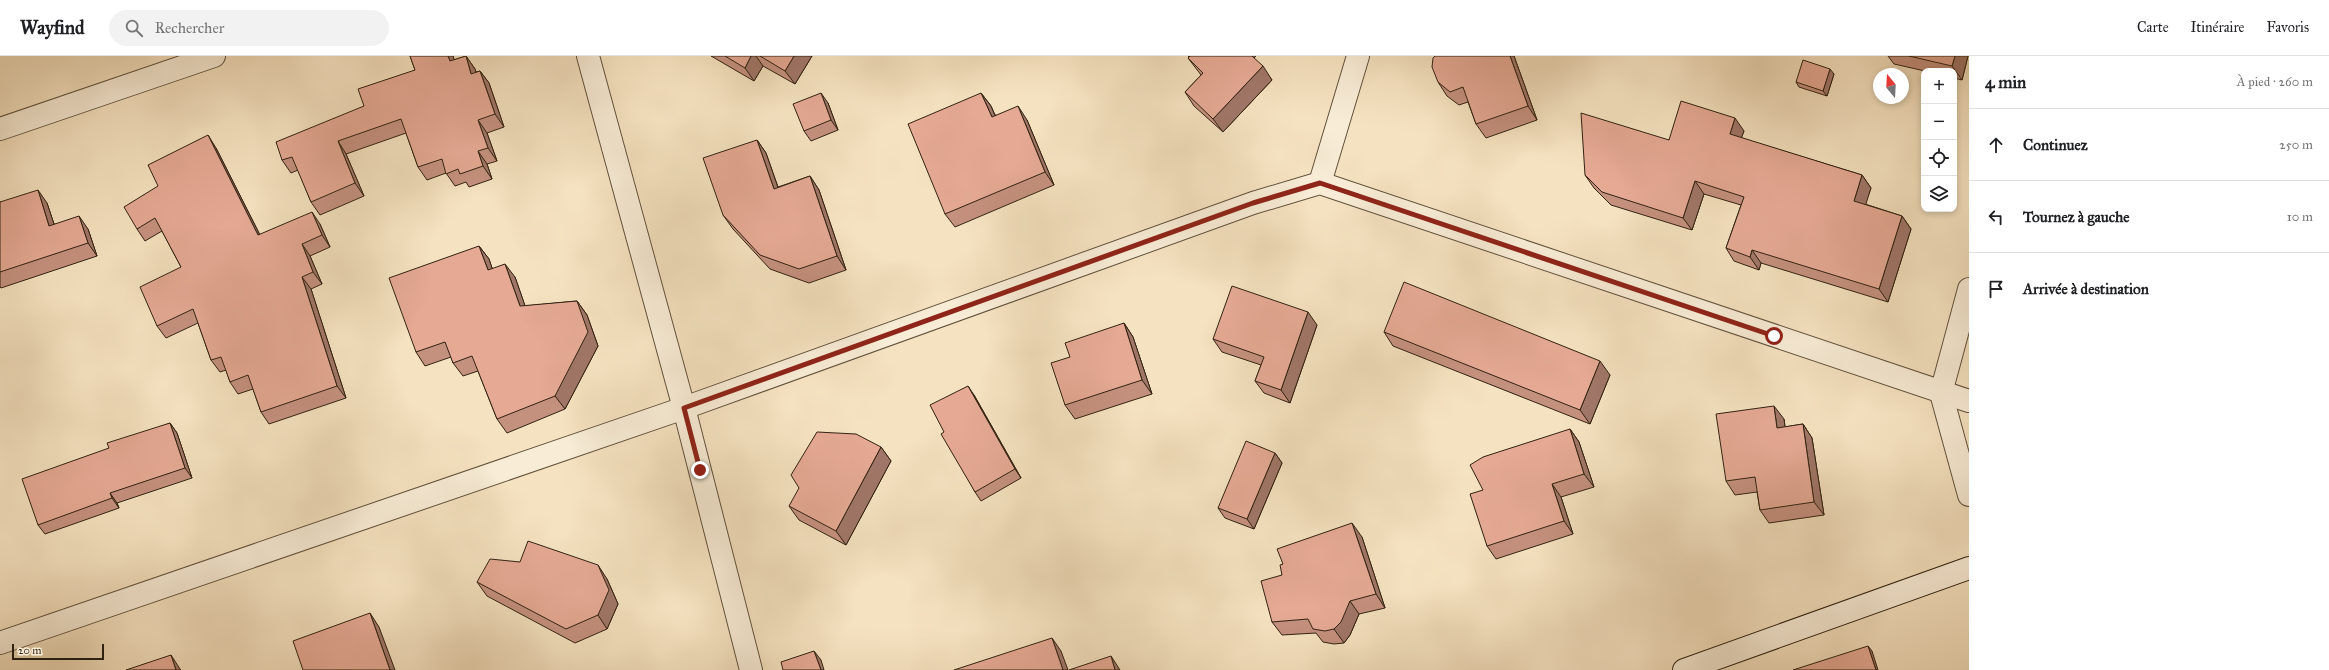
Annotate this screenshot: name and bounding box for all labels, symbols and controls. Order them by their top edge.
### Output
search box [109,10,389,46]
text: Wayfind [20,16,85,39]
icon: search [123,17,145,39]
text: Rechercher [155,19,224,37]
text: Carte [2137,19,2169,36]
text: Itinéraire [2191,19,2244,36]
text: Favoris [2266,19,2309,36]
north arrow [1873,68,1909,104]
map controls [1921,68,1957,212]
button: + [1921,68,1957,104]
text: 4 min [1985,72,2026,93]
text: À pied · 260 m [2237,74,2313,90]
button: − [1921,104,1957,140]
icon: ahead [1985,134,2007,156]
text: Continuez [2023,136,2088,154]
text: 250 m [2279,137,2313,153]
button: locate [1921,140,1957,176]
button: layers [1921,176,1957,212]
icon: left [1985,206,2007,228]
text: Tournez à gauche [2023,208,2130,226]
text: 10 m [2287,209,2313,225]
icon: arrive [1985,278,2007,300]
text: Arrivée à destination [2023,280,2149,298]
route start [1765,327,1783,345]
route end [691,461,709,479]
scale bar [12,642,104,661]
text: 20 m [18,644,41,657]

